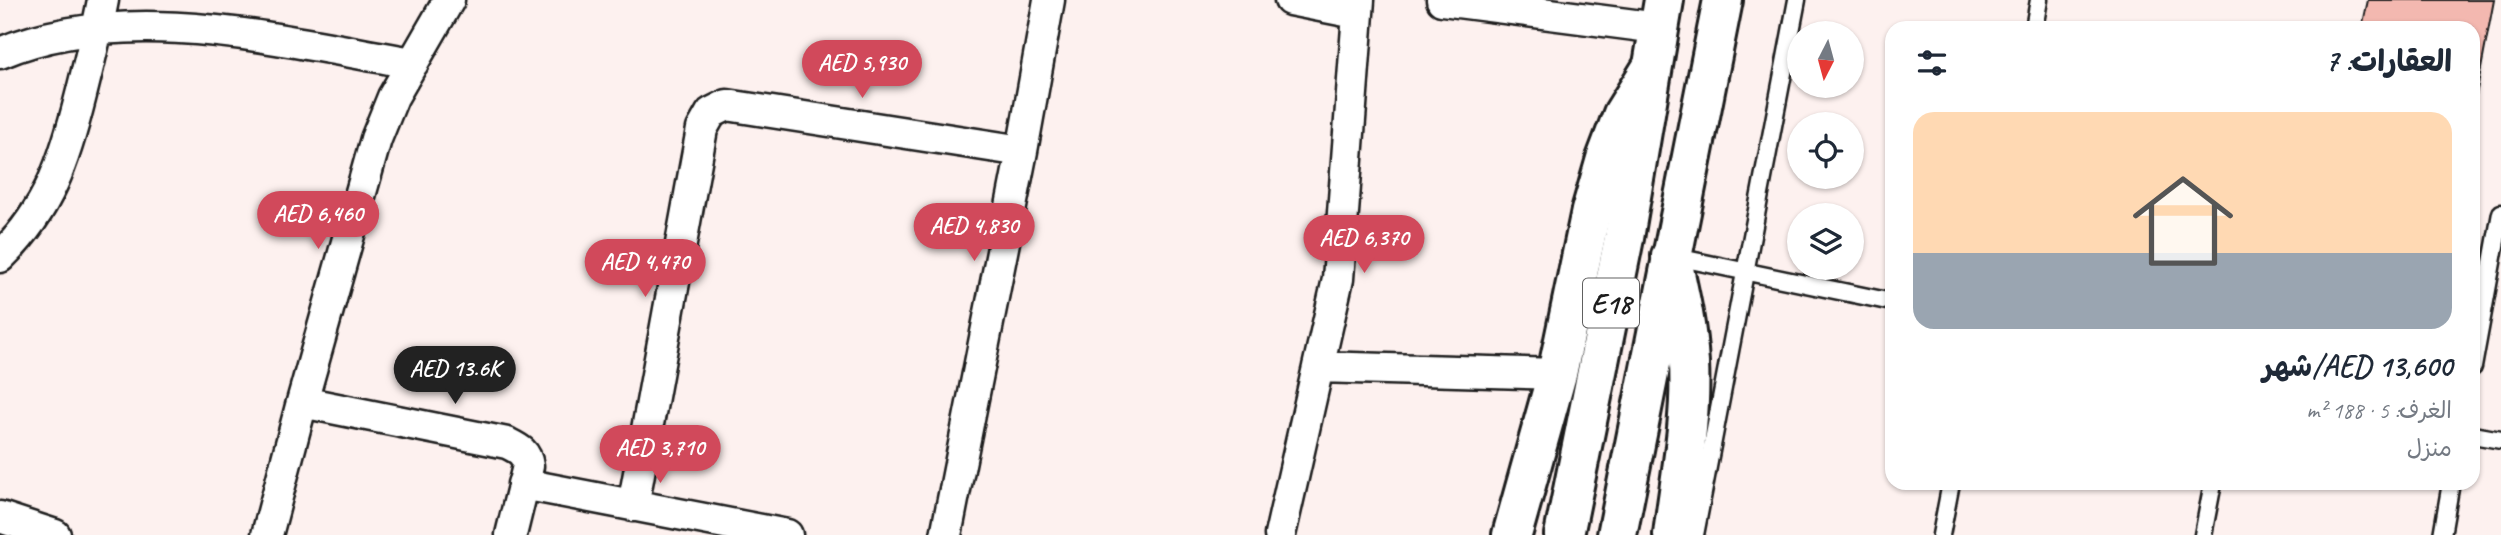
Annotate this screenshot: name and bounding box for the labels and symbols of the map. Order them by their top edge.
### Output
north arrow [1787,21,1864,98]
pin: AED 5,930 [782,41,942,100]
pin: AED 6,460 [238,191,398,251]
pin: AED 4,830 [894,204,1054,263]
pin: AED 6,370 [1284,216,1444,275]
pin: AED 4,470 [565,240,725,299]
road number: E18 [1583,278,1639,328]
pin: AED 13.6K [375,346,535,406]
pin: AED 3,710 [580,426,740,485]

